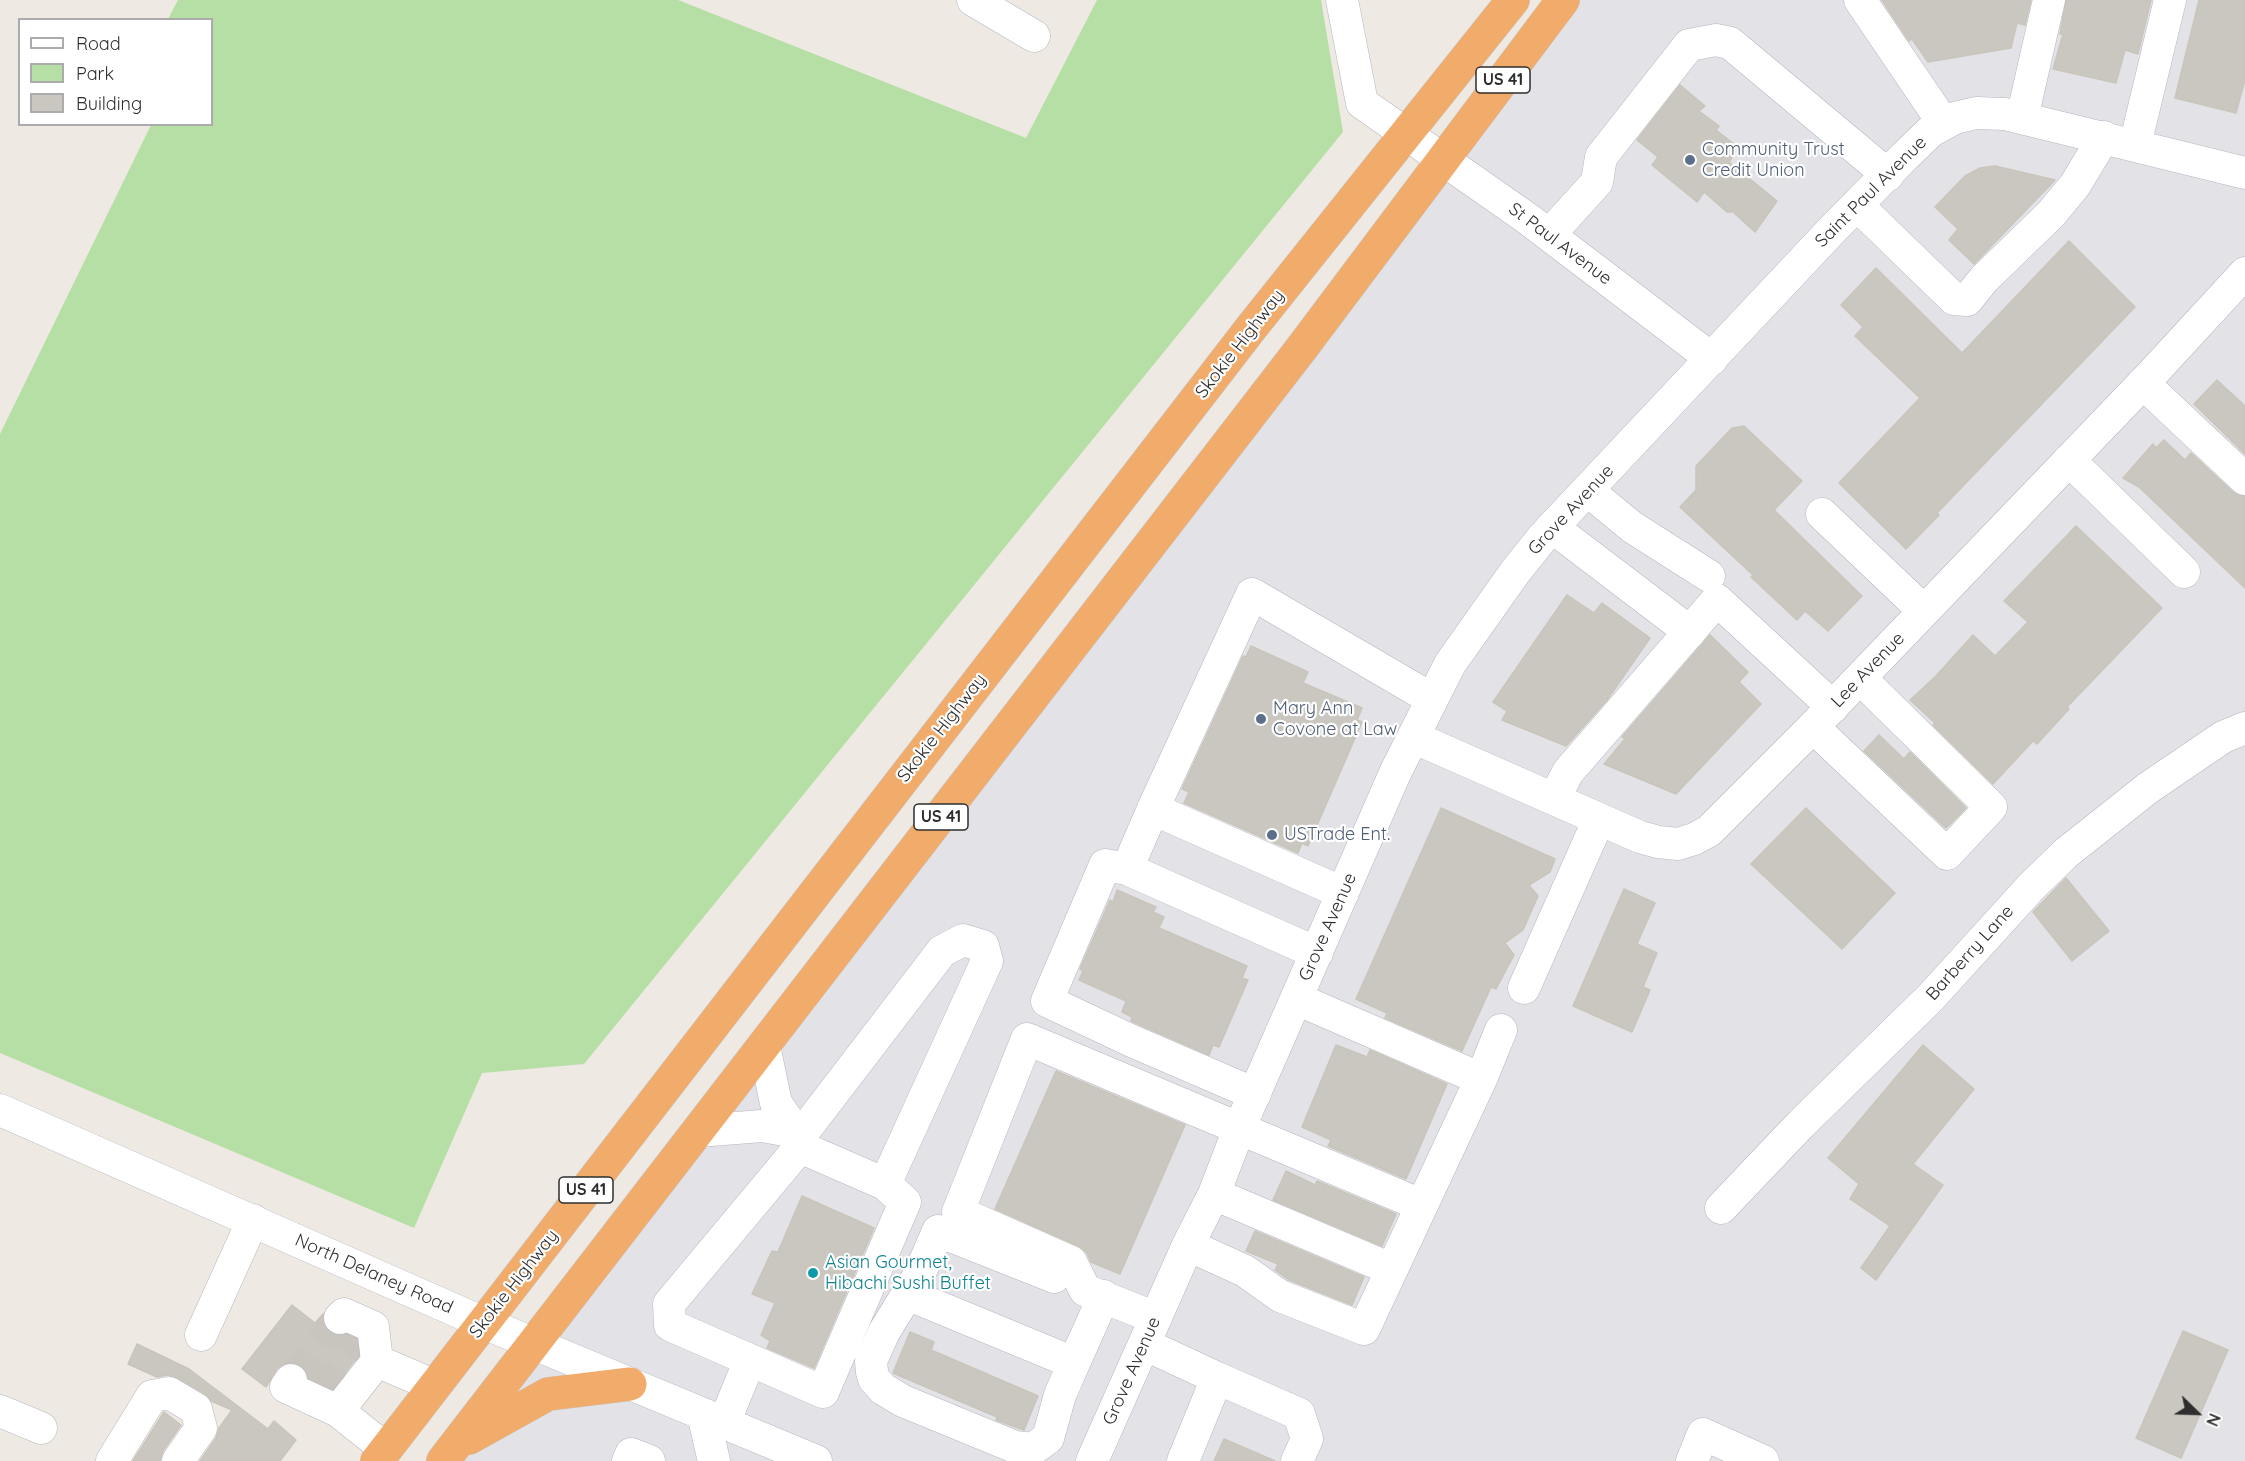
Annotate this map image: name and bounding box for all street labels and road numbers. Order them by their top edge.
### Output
road number: US 41 [1476,67,1530,93]
street label: Saint Paul Avenue [1811,132,1931,252]
street label: St Paul Avenue [1504,198,1616,290]
street label: Skokie Highway [1191,285,1289,403]
street label: Grove Avenue [1524,460,1618,560]
street label: Lee Avenue [1827,628,1909,712]
street label: Skokie Highway [893,669,991,787]
road number: US 41 [914,804,968,830]
street label: Grove Avenue [1295,870,1361,984]
street label: Barberry Lane [1922,901,2018,1005]
road number: US 41 [559,1177,613,1203]
street label: Skokie Highway [465,1225,563,1343]
street label: North Delaney Road [292,1229,456,1319]
street label: Grove Avenue [1099,1314,1165,1428]

